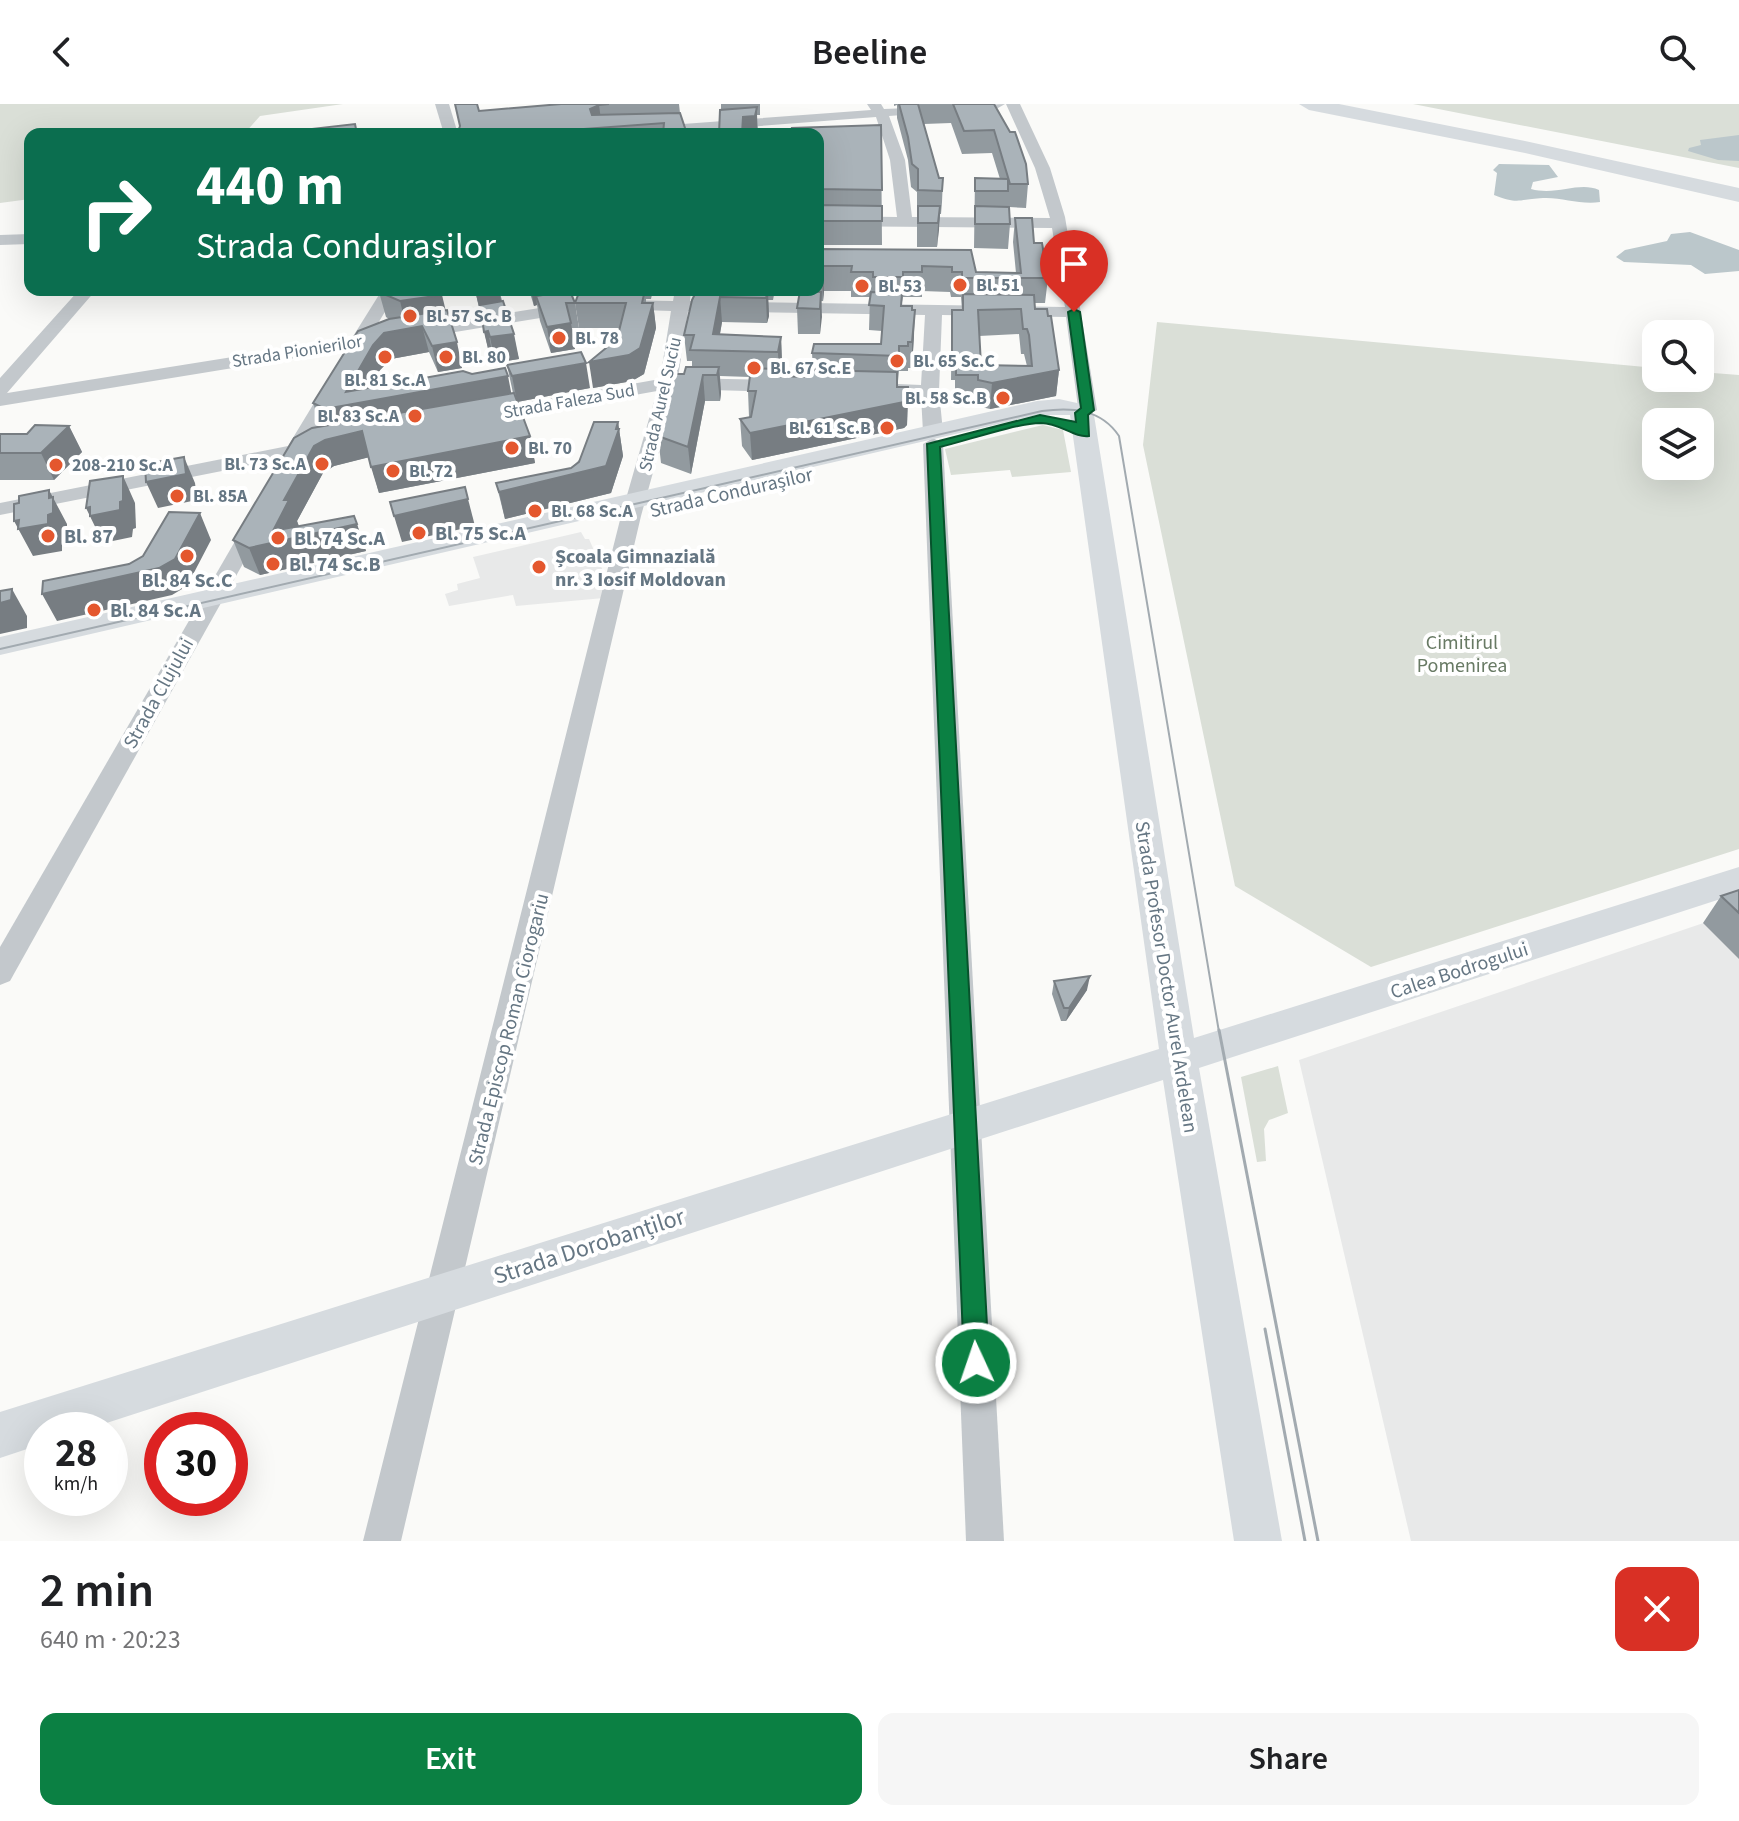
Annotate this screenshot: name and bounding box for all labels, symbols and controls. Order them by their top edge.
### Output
text: Beeline [812,27,927,78]
icon: back [40,30,84,74]
icon: search [1655,30,1699,74]
text: 440 m [196,147,344,226]
icon: right [64,160,168,264]
text: Strada Condurașilor [196,221,496,272]
pin [1040,230,1108,312]
icon: arrive [1052,242,1096,286]
place label: Bl. 51 [976,273,1020,298]
place label: Bl. 53 [878,274,922,299]
marker: Bl. 51 [951,276,969,294]
marker: Bl. 53 [853,277,871,295]
place label: Bl. 57 Sc. B [426,304,512,329]
marker: Bl. 57 Sc. B [401,307,419,325]
map controls [1642,320,1714,480]
button: search [1642,320,1714,392]
place label: Bl. 78 [575,326,619,351]
street label: Strada Pionierilor [230,329,365,374]
marker: Bl. 78 [550,329,568,347]
street label: Strada Aurel Suciu [633,334,688,474]
place label: Bl. 80 [462,345,506,370]
marker: Bl. 81 Sc.A [376,348,394,366]
marker: Bl. 80 [437,348,455,366]
place label: Bl. 65 Sc.C [913,349,995,374]
marker: Bl. 65 Sc.C [888,352,906,370]
place label: Bl. 67 Sc.E [770,356,851,381]
marker: Bl. 67 Sc.E [745,359,763,377]
place label: Bl. 81 Sc.A [344,368,427,393]
street label: Strada Faleza Sud [501,378,637,425]
place label: Bl. 58 Sc.B [905,386,987,411]
marker: Bl. 58 Sc.B [994,389,1012,407]
place label: Bl. 83 Sc.A [317,404,400,429]
marker: Bl. 83 Sc.A [406,407,424,425]
button: layers [1642,408,1714,480]
place label: Bl. 61 Sc.B [789,416,871,441]
marker: Bl. 61 Sc.B [878,419,896,437]
place label: Bl. 70 [528,436,572,461]
marker: Bl. 70 [503,439,521,457]
place label: Bl. 73 Sc.A [224,452,307,477]
place label: 208-210 Sc.A [72,453,173,478]
marker: Bl. 73 Sc.A [313,455,331,473]
marker: 208-210 Sc.A [47,456,65,474]
place label: Bl. 72 [409,459,453,484]
street label: Strada Condurașilor [647,461,816,525]
marker: Bl. 72 [384,462,402,480]
place label: Bl. 85A [193,484,248,509]
marker: Bl. 85A [168,487,186,505]
place label: Bl. 68 Sc.A [551,499,633,524]
marker: Bl. 68 Sc.A [526,502,544,520]
place label: Bl. 75 Sc.A [435,520,526,548]
place label: Bl. 87 [64,523,113,551]
marker: Bl. 75 Sc.A [410,524,428,542]
place label: Bl. 74 Sc.A [294,525,385,553]
marker: Bl. 87 [39,527,57,545]
marker: Bl. 74 Sc.A [269,529,287,547]
place label: Școala Gimnazială nr. 3 Iosif Moldovan [555,543,726,594]
marker: Bl. 84 Sc.C [178,547,196,565]
place label: Bl. 74 Sc.B [289,551,381,579]
marker: Bl. 74 Sc.B [264,555,282,573]
marker: Școala Gimnazială nr. 3 Iosif Moldovan [530,558,548,576]
place label: Bl. 84 Sc.C [141,567,233,595]
place label: Bl. 84 Sc.A [110,597,201,625]
marker: Bl. 84 Sc.A [85,601,103,619]
park label: Cimitirul Pomenirea [1417,629,1507,680]
street label: Strada Clujului [117,633,201,754]
street label: Strada Profesor Doctor Aurel Ardelean [1128,819,1205,1135]
street label: Strada Episcop Roman Ciorogariu [462,890,556,1168]
street label: Calea Bodrogului [1387,935,1532,1006]
street label: Strada Dorobanților [489,1199,690,1294]
position arrow [934,1321,1018,1405]
speed limit sign: 30 [144,1412,248,1516]
text: 28 [55,1425,97,1482]
text: km/h [54,1470,98,1498]
text: 2 min [40,1557,154,1625]
button: close [1615,1567,1699,1651]
text: 640 m · 20:23 [40,1621,181,1658]
button: Exit [40,1713,862,1805]
button: Share [878,1713,1699,1805]

